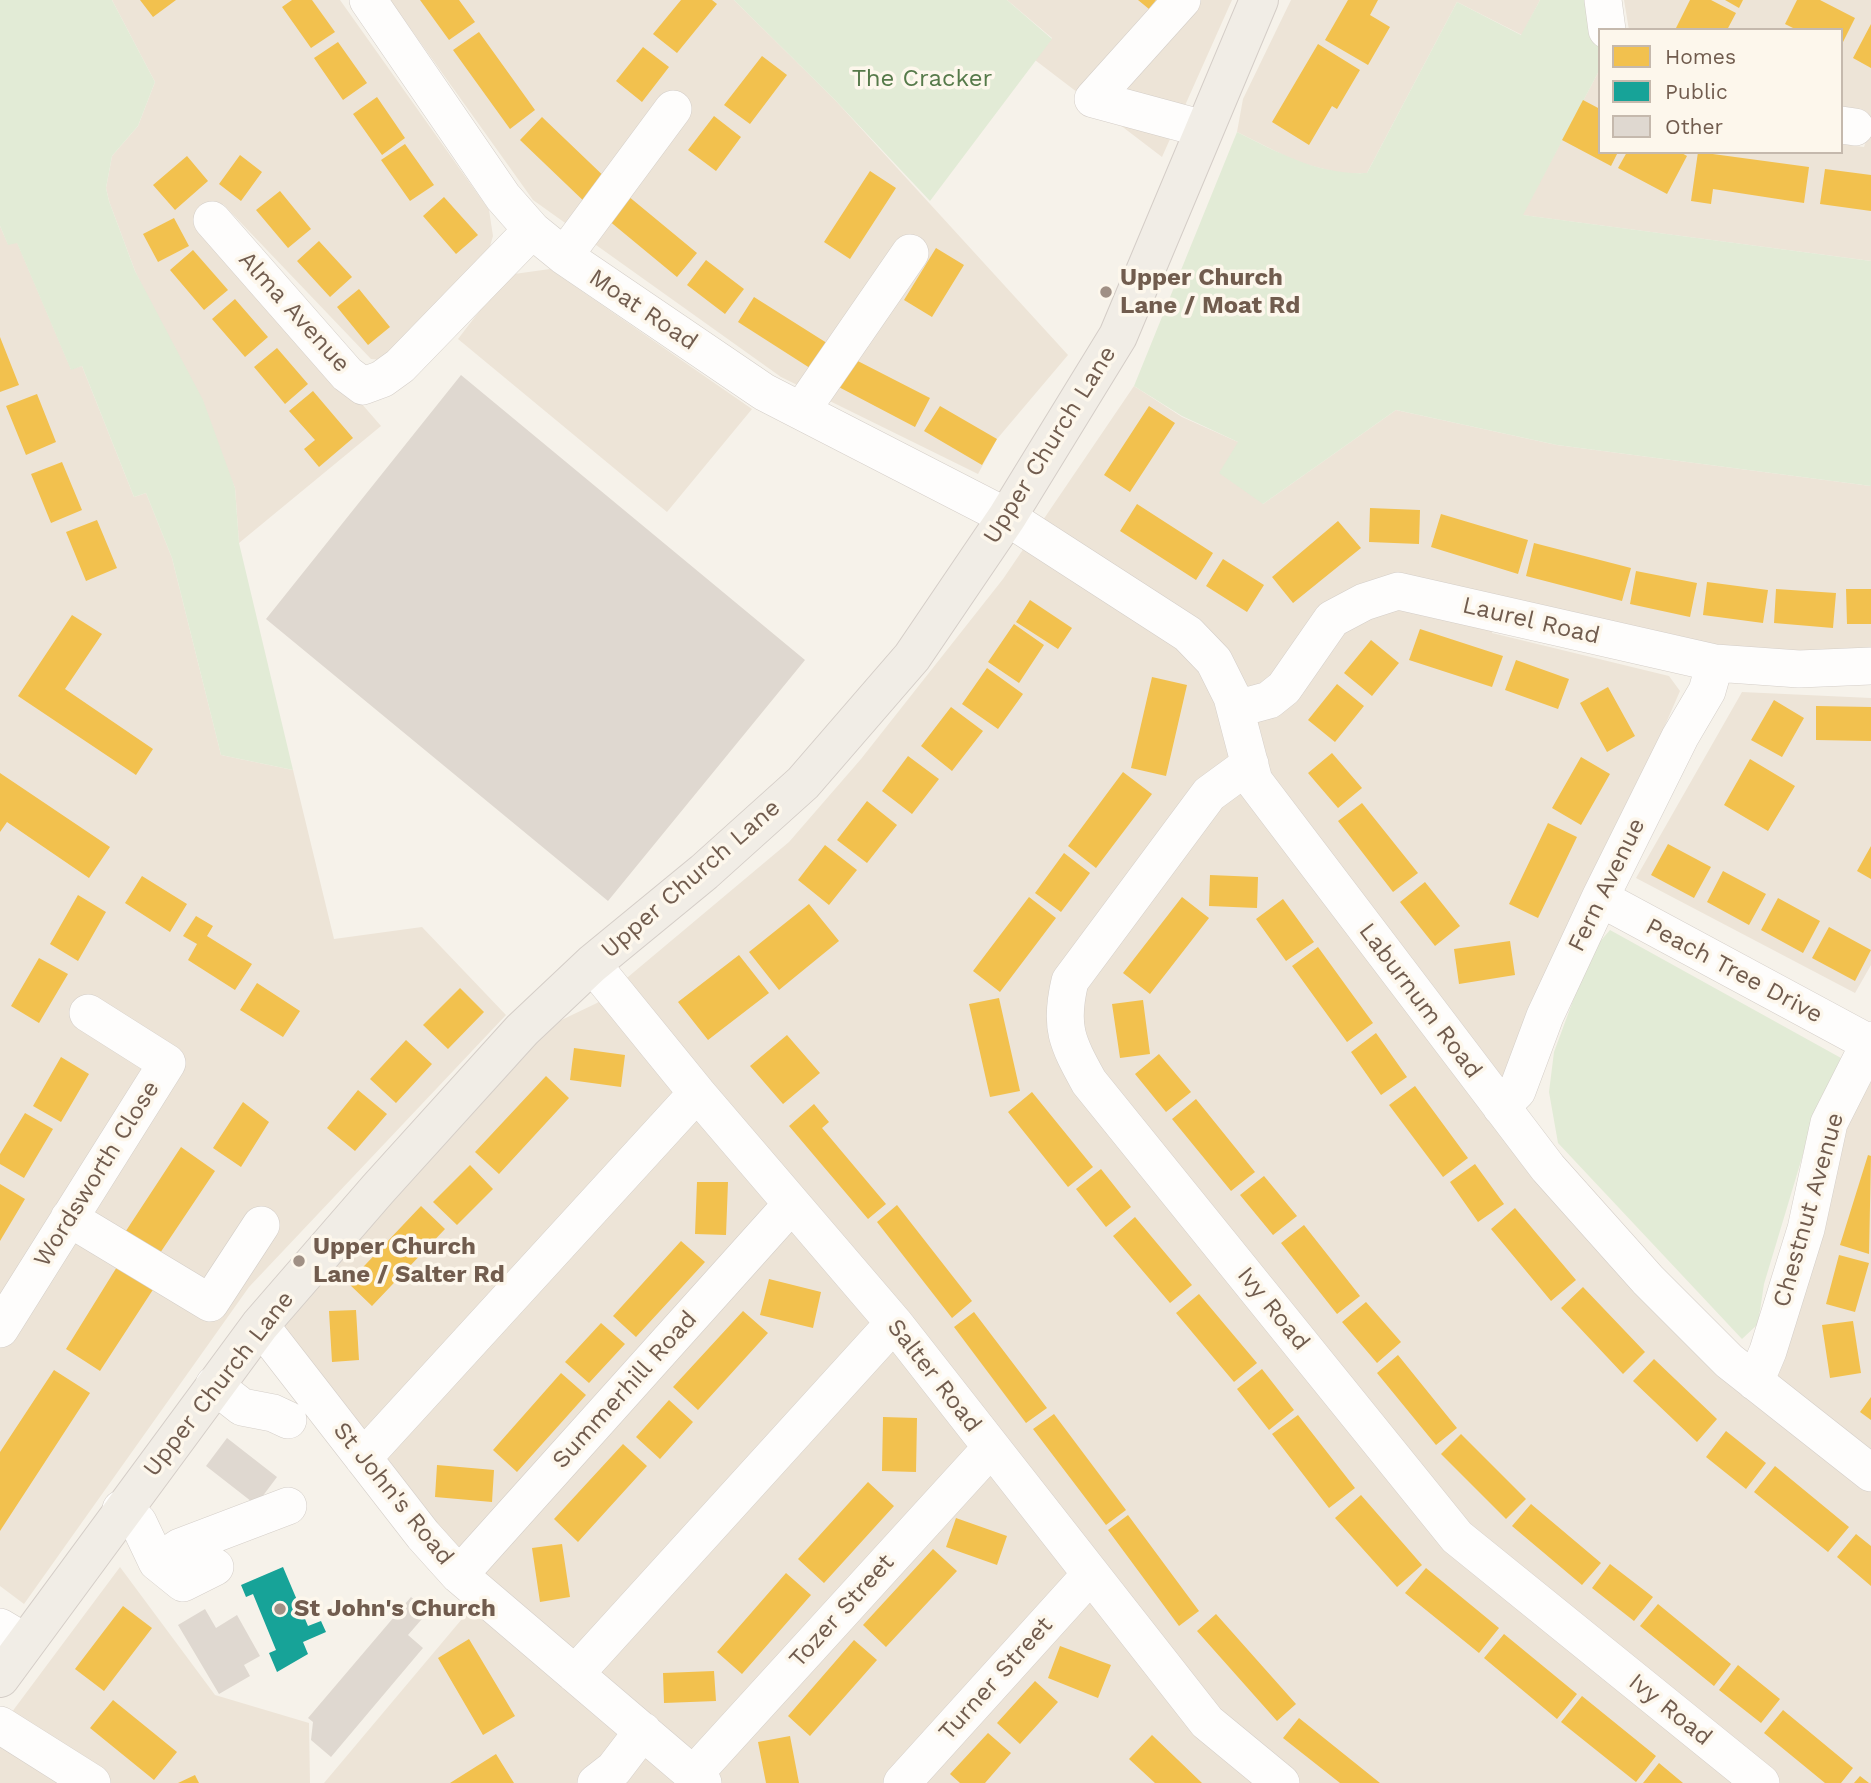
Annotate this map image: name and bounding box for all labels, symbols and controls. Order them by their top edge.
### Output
legend [1598,28,1843,154]
text: Homes [1665,44,1736,69]
park label: The Cracker [852,65,992,93]
text: Public [1665,79,1728,104]
text: Other [1665,114,1723,139]
street label: Alma Avenue [232,246,356,378]
street label: Moat Road [583,263,703,357]
place label: Upper Church Lane / Moat Rd [1120,264,1300,320]
marker: Upper Church Lane / Moat Rd [1098,284,1114,300]
street label: Upper Church Lane [978,341,1122,549]
street label: Laurel Road [1460,591,1602,651]
street label: Upper Church Lane [596,794,786,964]
street label: Fern Avenue [1562,814,1652,956]
street label: Peach Tree Drive [1641,912,1827,1030]
street label: Laburnum Road [1352,918,1488,1084]
street label: Wordsworth Close [28,1076,166,1272]
street label: Chestnut Avenue [1768,1110,1850,1310]
place label: Upper Church Lane / Salter Rd [313,1233,505,1289]
marker: Upper Church Lane / Salter Rd [291,1253,307,1269]
street label: Ivy Road [1231,1262,1315,1356]
street label: Upper Church Lane [138,1286,300,1482]
street label: Summerhill Road [547,1305,703,1475]
street label: Salter Road [881,1314,987,1438]
street label: St John's Road [327,1417,459,1571]
street label: Tozer Street [784,1548,900,1674]
place label: St John's Church [294,1595,496,1623]
marker: St John's Church [272,1601,288,1617]
street label: Turner Street [933,1611,1059,1747]
street label: Ivy Road [1623,1668,1717,1752]

